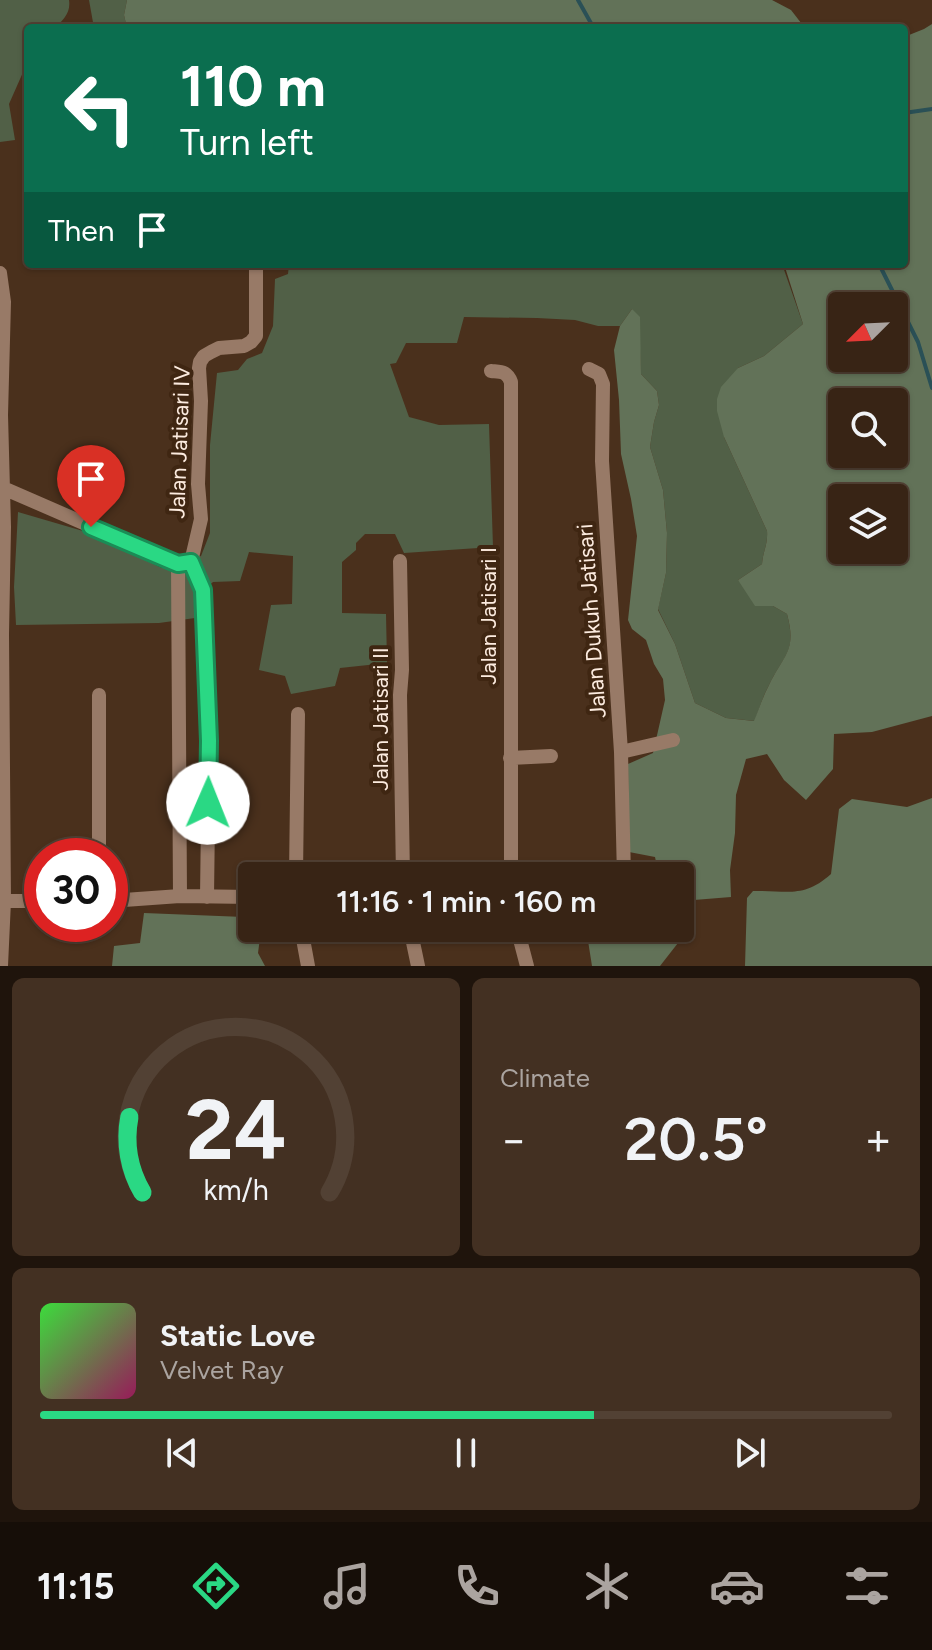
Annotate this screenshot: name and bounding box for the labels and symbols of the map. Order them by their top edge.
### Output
north arrow [828,292,908,372]
street label: Jalan Jatisari IV [163,364,196,519]
pin [57,445,125,527]
street label: Jalan Dukuh Jatisari [571,523,612,719]
street label: Jalan Jatisari I [475,547,502,685]
street label: Jalan Jatisari II [367,647,394,791]
position arrow [166,761,250,845]
speed limit sign: 30 [24,838,128,942]

